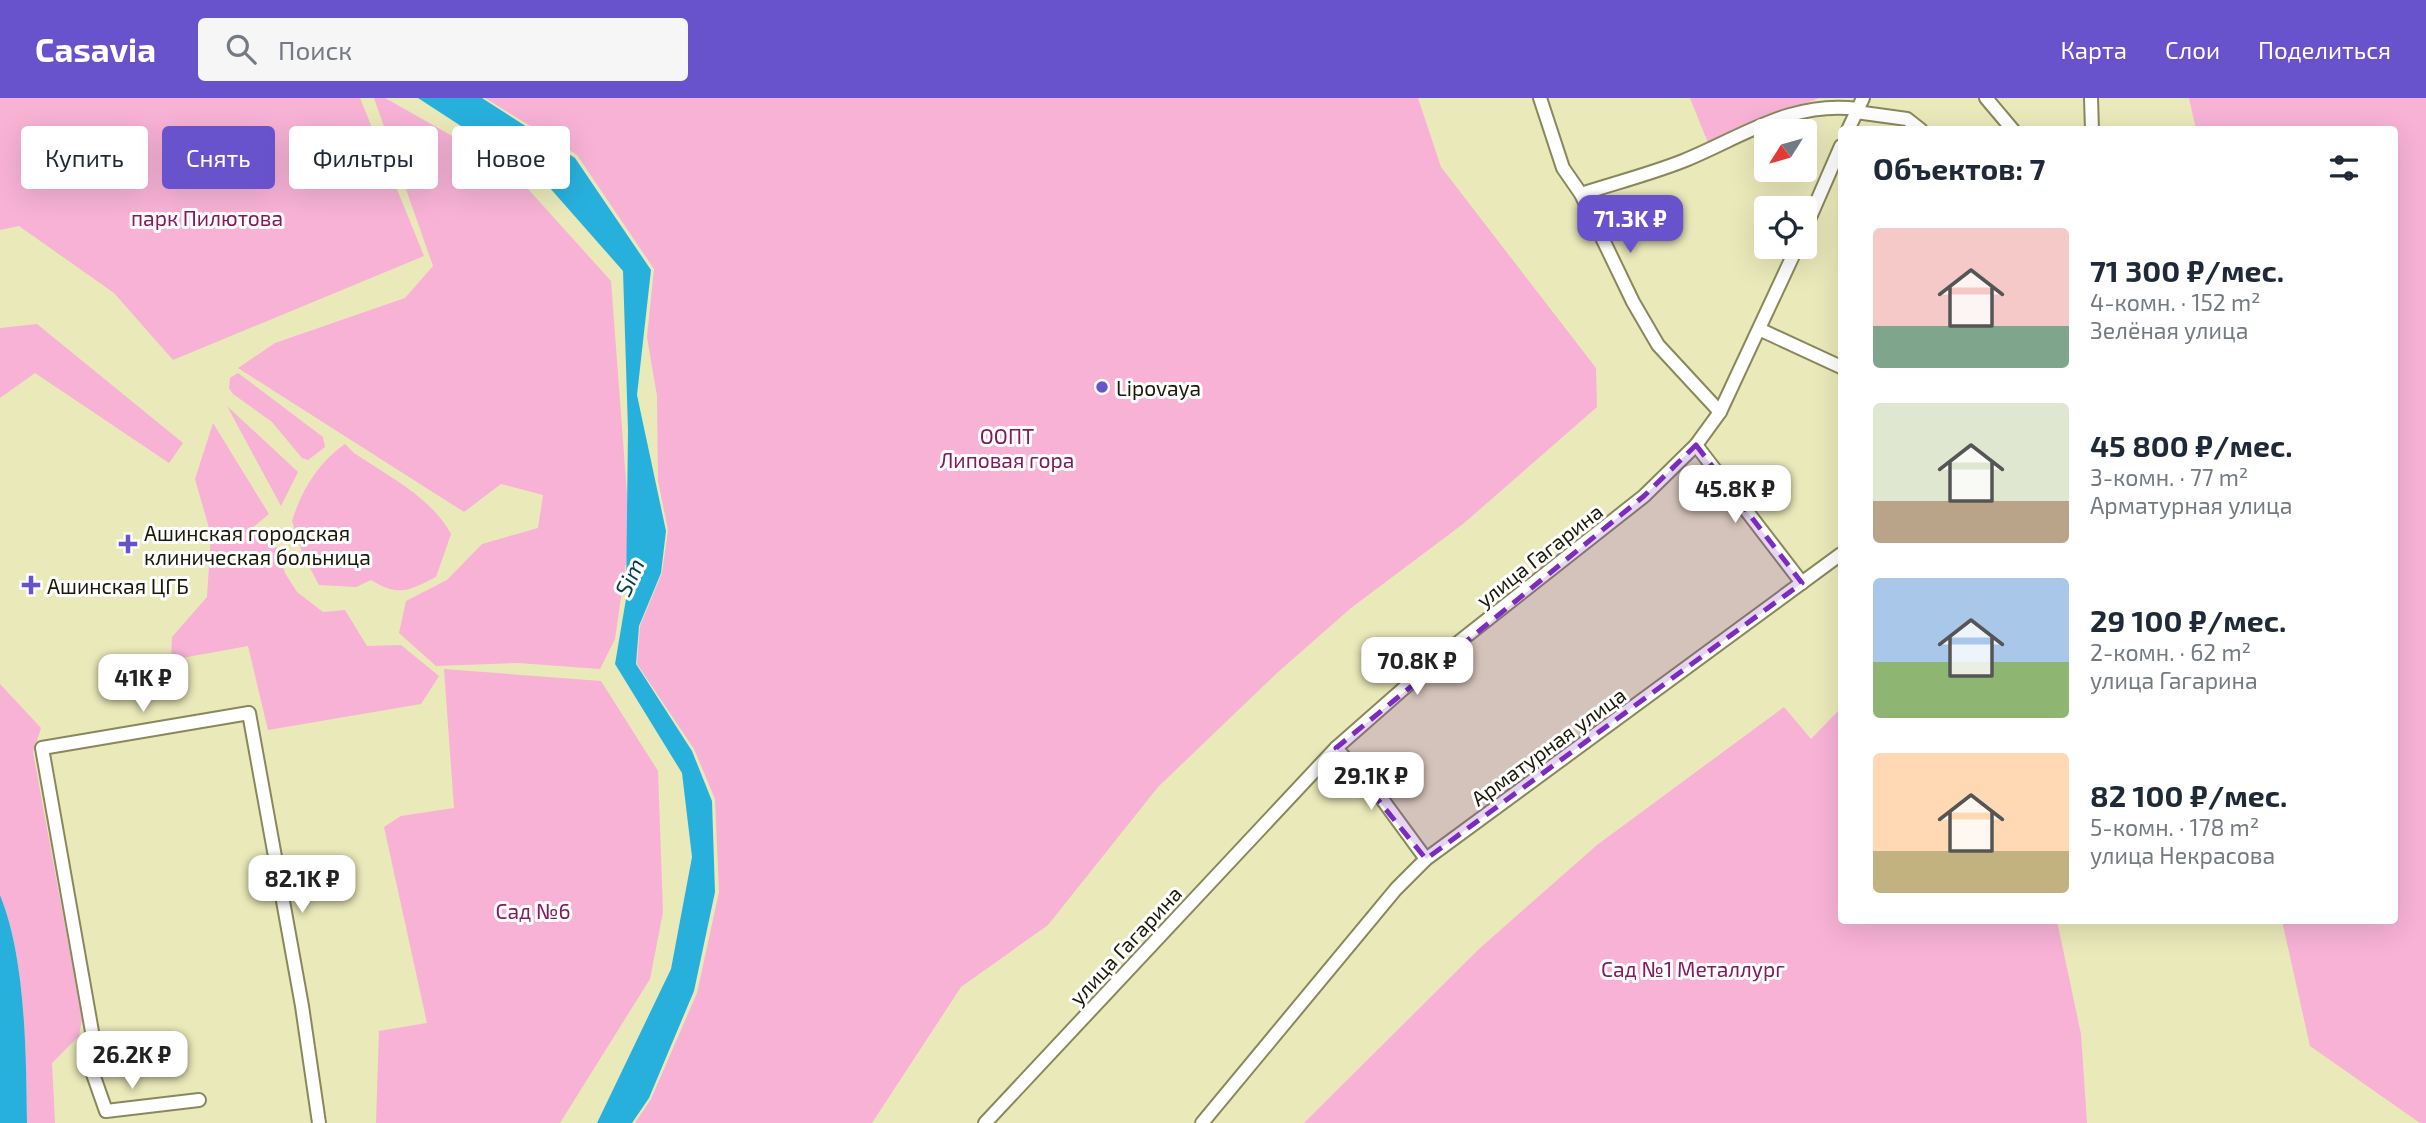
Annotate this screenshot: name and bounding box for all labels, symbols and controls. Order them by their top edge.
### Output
search box [198,18,688,81]
text: Casavia [35,29,156,69]
icon: search [222,30,260,68]
text: Поиск [278,34,352,65]
text: Карта [2060,35,2127,64]
text: Слои [2165,35,2220,64]
text: Поделиться [2258,35,2391,64]
north arrow [1754,119,1816,182]
map controls [1754,119,1817,259]
chip: Купить [21,126,148,189]
chip: Снять [162,126,275,189]
chip: Фильтры [289,126,438,189]
chip: Новое [452,126,570,189]
icon: filters [2325,149,2363,187]
text: Объектов: 7 [1873,150,2045,186]
pin: 71.3K ₽ [1565,195,1695,255]
button: locate [1754,196,1817,259]
text: 71.3K ₽ [1593,204,1667,232]
park label: парк Пилютова [131,205,283,230]
text: 71 300 ₽/мес. [2090,252,2284,288]
icon: home [1929,256,2013,340]
text: 4-комн. · 152 m² [2090,288,2261,316]
text: Зелёная улица [2090,316,2248,344]
place label: Lipovaya [1116,375,1201,400]
marker: Lipovaya [1094,379,1110,395]
park label: ООПТ Липовая гора [940,423,1074,472]
text: 45 800 ₽/мес. [2090,427,2293,463]
icon: home [1929,431,2013,515]
text: 3-комн. · 77 m² [2090,463,2248,491]
pin: 45.8K ₽ [1670,466,1800,525]
text: 45.8K ₽ [1695,474,1775,502]
text: Арматурная улица [2090,491,2292,519]
street label: улица Гагарина [1471,498,1608,613]
place label: Ашинская городская клиническая больница [144,520,371,569]
marker: Ашинская городская клиническая больница [118,534,138,554]
water label: Sim [608,554,650,600]
place label: Ашинская ЦГБ [47,573,189,598]
marker: Ашинская ЦГБ [21,575,41,595]
text: 29 100 ₽/мес. [2090,602,2286,638]
icon: home [1929,606,2013,690]
pin: 70.8K ₽ [1352,638,1482,697]
text: 2-комн. · 62 m² [2090,638,2251,666]
text: 70.8K ₽ [1377,646,1457,674]
pin: 41K ₽ [94,654,192,714]
text: 41K ₽ [114,663,172,691]
text: улица Гагарина [2090,666,2258,694]
street label: Арматурная улица [1466,682,1631,811]
pin: 29.1K ₽ [1306,752,1436,812]
text: 29.1K ₽ [1334,761,1408,789]
text: 82 100 ₽/мес. [2090,777,2287,813]
icon: home [1929,781,2013,865]
text: 5-комн. · 178 m² [2090,813,2259,841]
text: улица Некрасова [2090,841,2275,869]
pin: 82.1K ₽ [237,856,367,915]
text: 82.1K ₽ [264,864,340,892]
street label: улица Гагарина [1064,880,1187,1010]
park label: Сад №6 [495,898,571,923]
park label: Сад №1 Металлург [1601,956,1785,982]
pin: 26.2K ₽ [67,1032,197,1091]
text: 26.2K ₽ [93,1040,171,1068]

